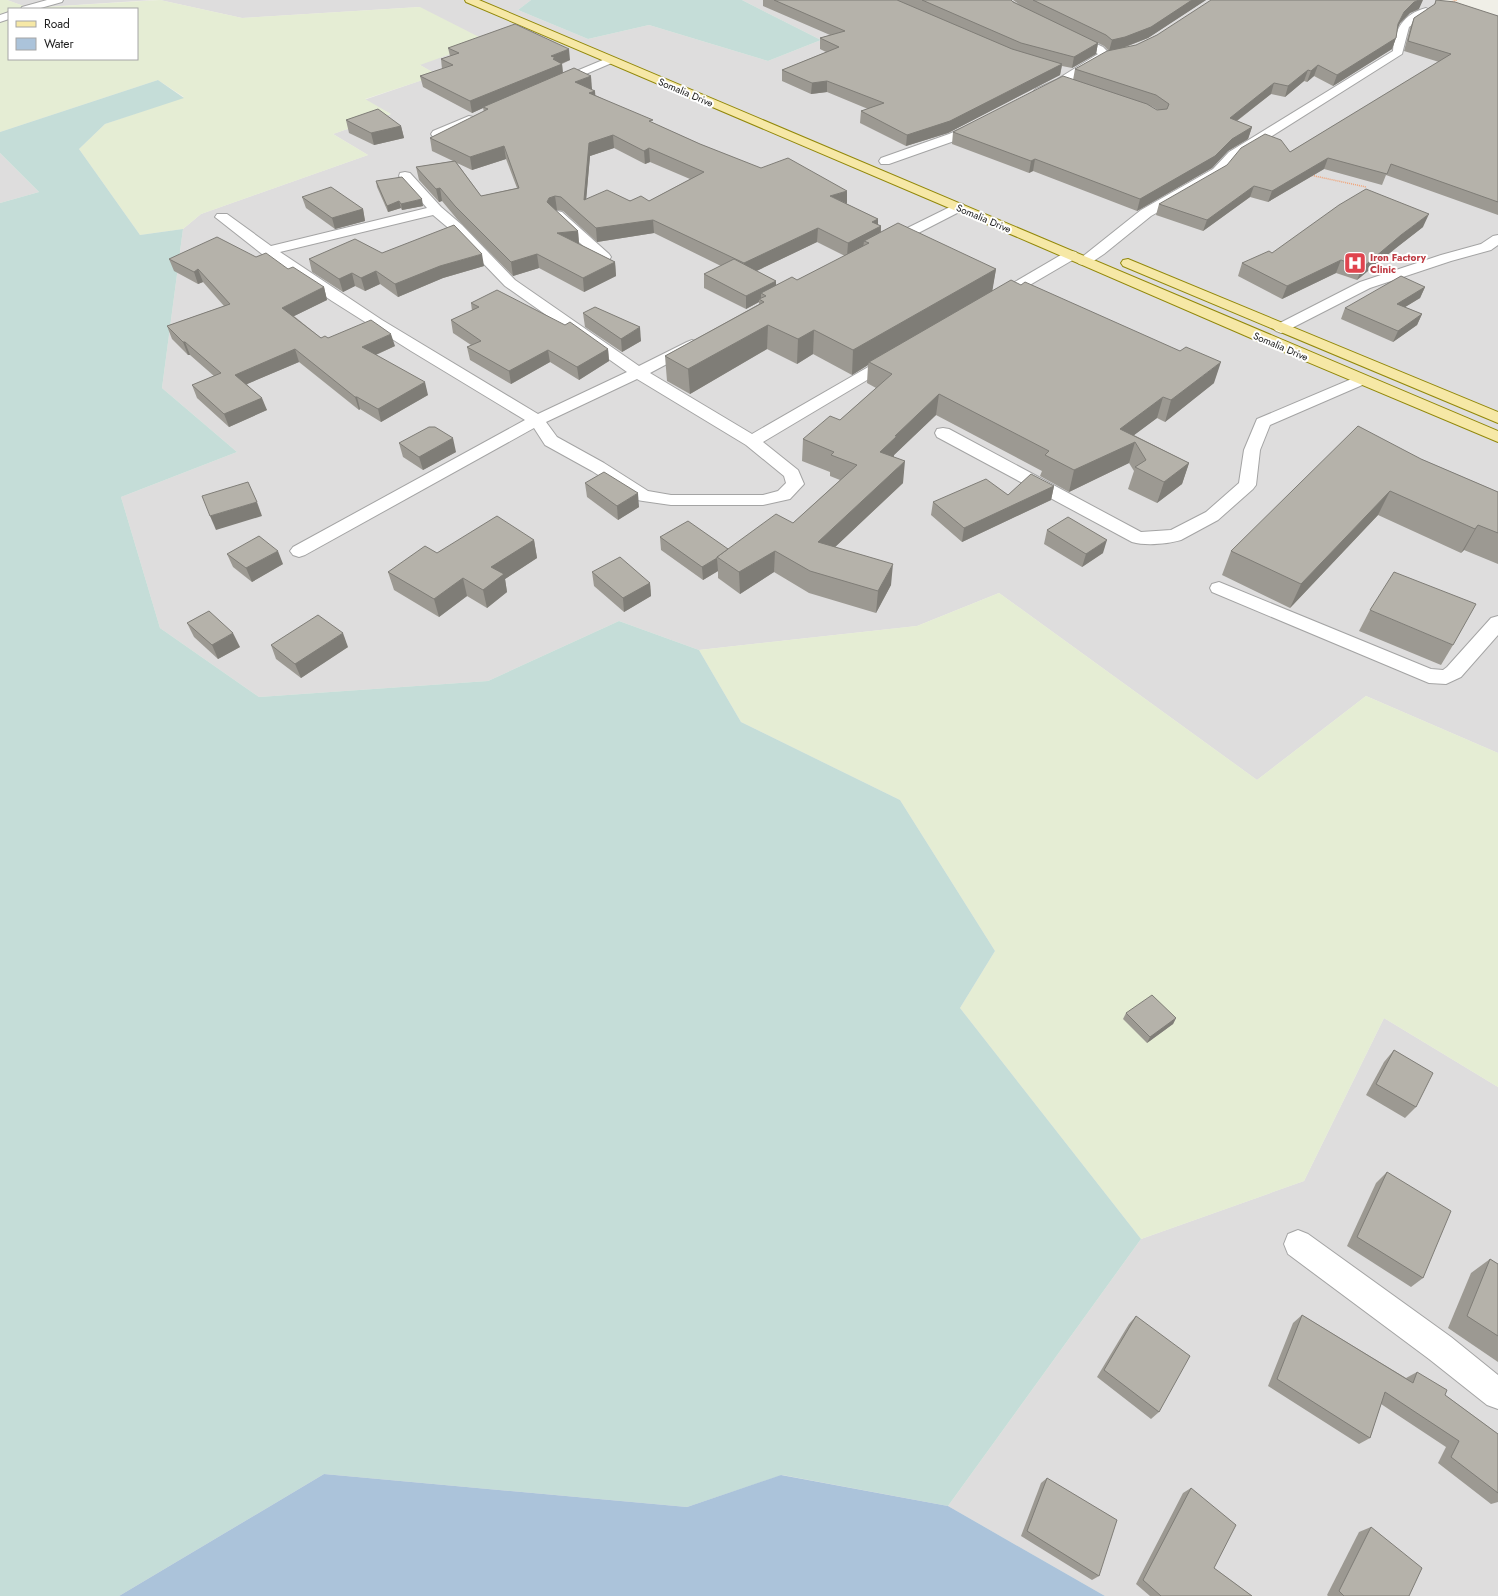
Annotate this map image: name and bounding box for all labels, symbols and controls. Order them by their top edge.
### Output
legend [8,8,138,60]
text: Road [44,15,70,33]
text: Water [44,35,75,53]
street label: Somalia Drive [656,74,716,111]
street label: Somalia Drive [954,200,1014,237]
hospital icon: Iron Factory Clinic [1342,250,1368,276]
place label: Iron Factory Clinic [1370,250,1427,277]
street label: Somalia Drive [1251,328,1311,365]

